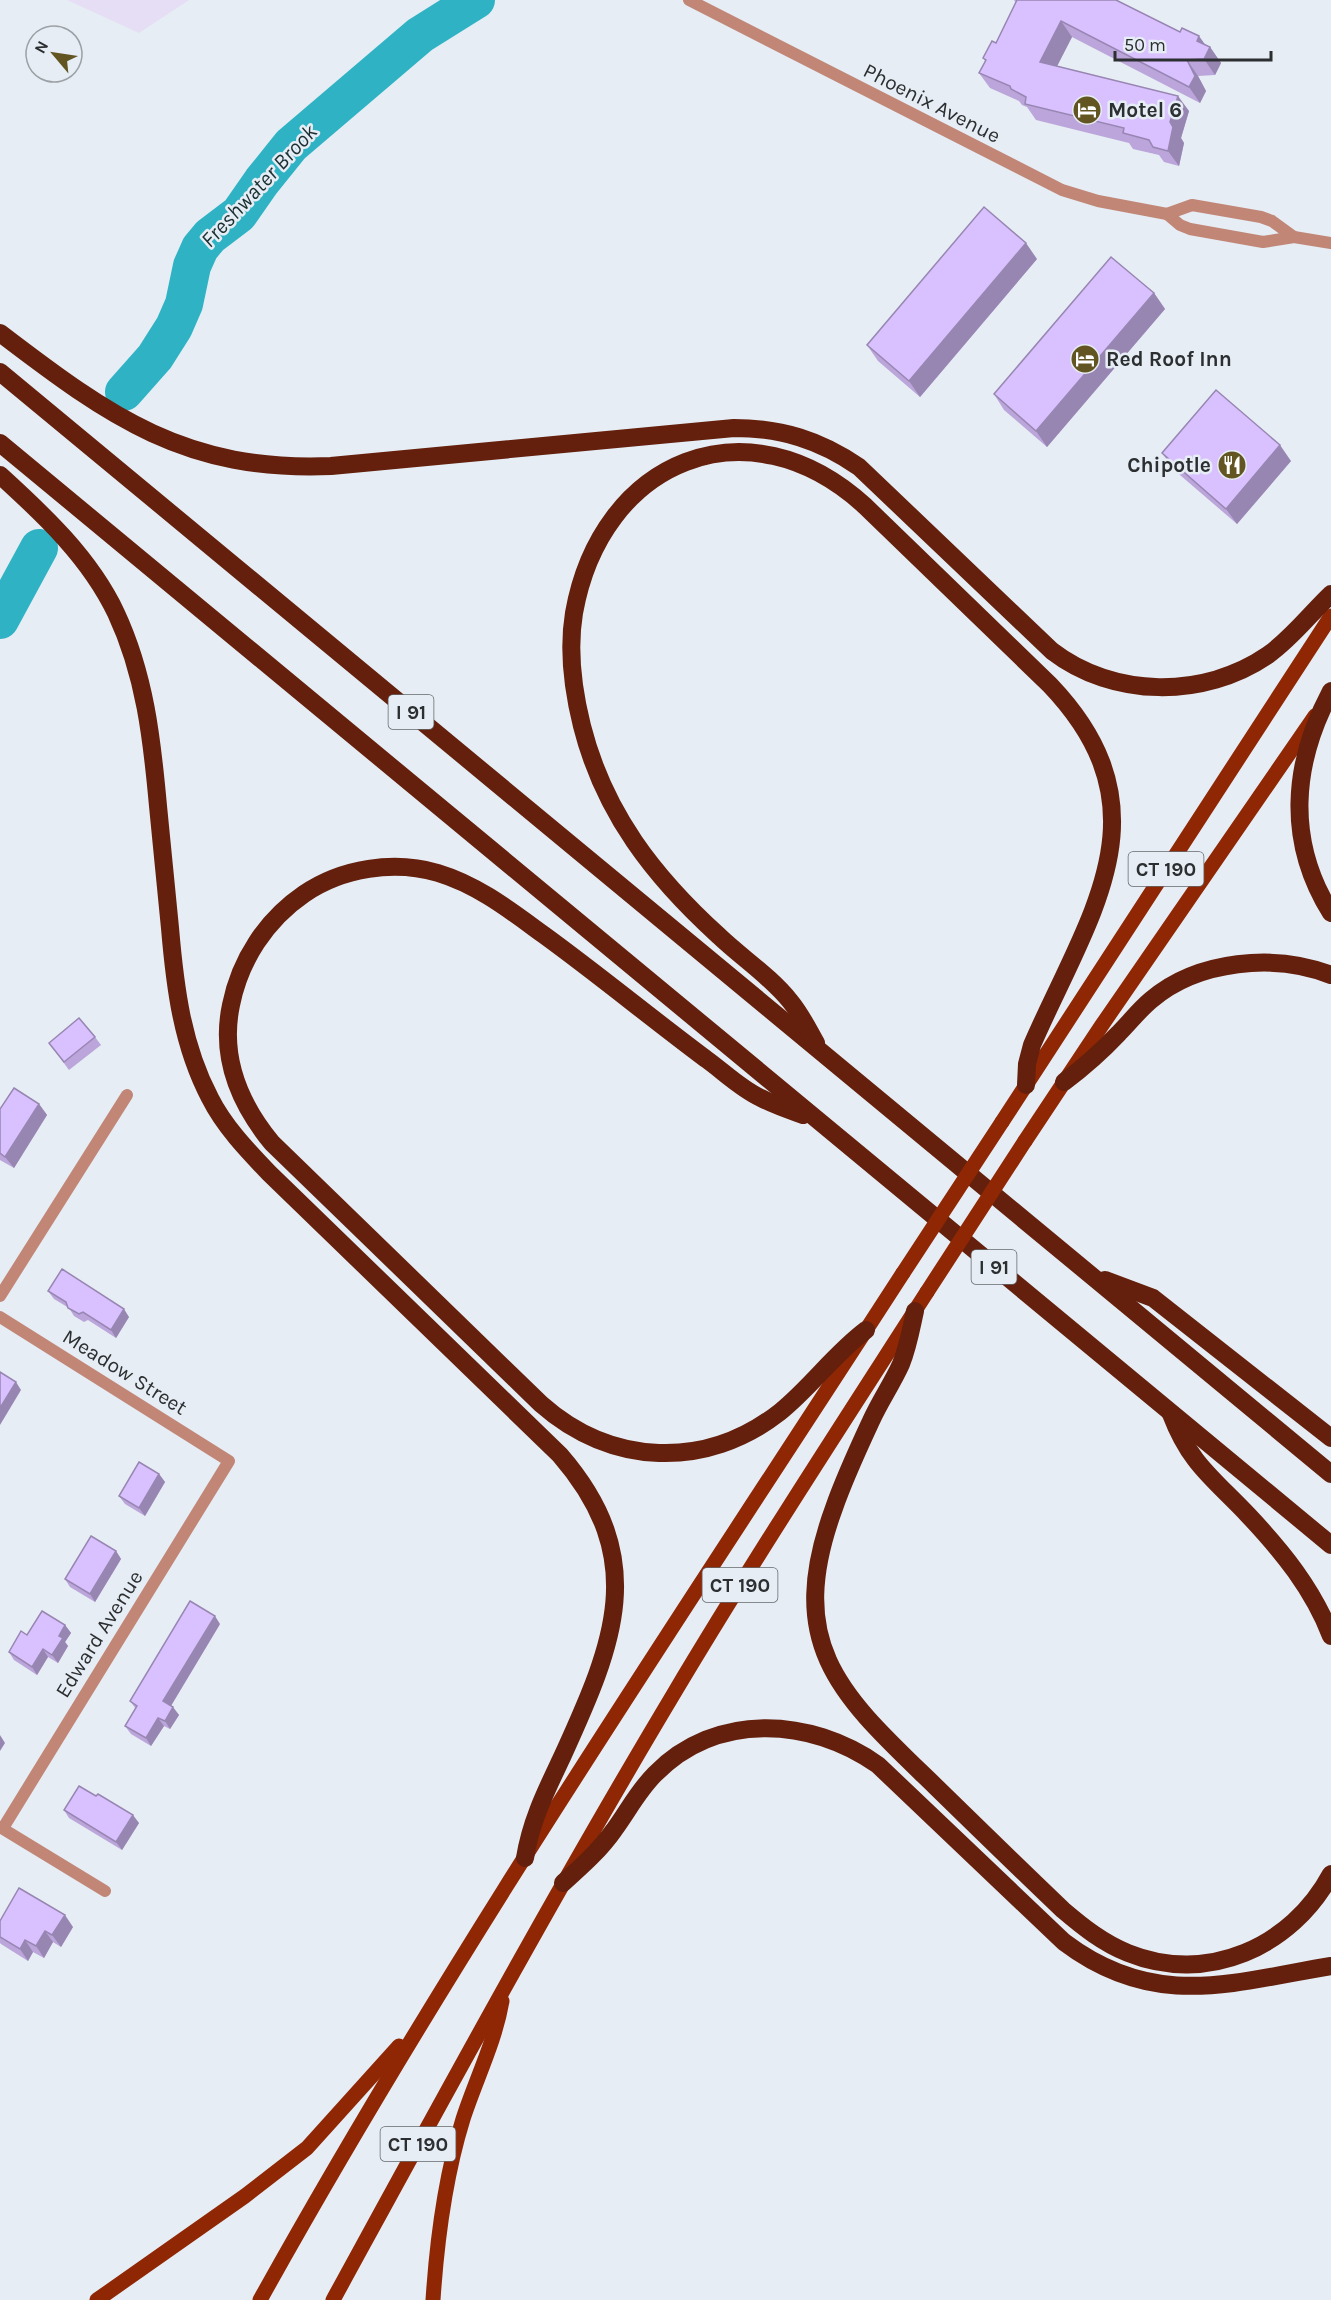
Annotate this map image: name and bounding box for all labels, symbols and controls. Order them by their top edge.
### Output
north arrow [24,24,84,84]
scale bar [1115,24,1271,62]
text: 50 m [1124,34,1166,56]
text: N [30,37,52,57]
street label: Phoenix Avenue [860,58,1004,148]
hotel icon: Motel 6 [1071,94,1103,126]
place label: Motel 6 [1108,98,1182,122]
water label: Freshwater Brook [195,119,323,253]
hotel icon: Red Roof Inn [1069,343,1101,375]
place label: Red Roof Inn [1106,347,1232,371]
restaurant icon: Chipotle [1216,449,1248,481]
place label: Chipotle [1127,453,1211,477]
road number: I 91 [388,695,434,729]
road number: CT 190 [1128,852,1204,886]
road number: I 91 [972,1250,1016,1284]
street label: Meadow Street [58,1324,192,1420]
street label: Edward Avenue [50,1566,148,1702]
road number: CT 190 [702,1568,777,1602]
road number: CT 190 [380,2127,456,2161]

